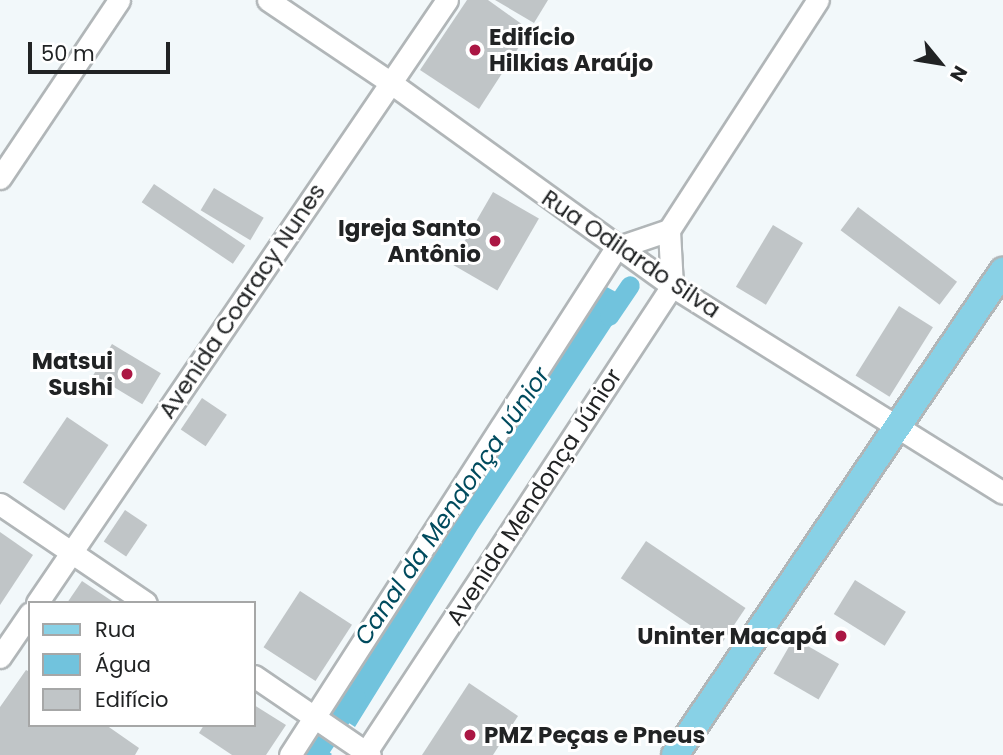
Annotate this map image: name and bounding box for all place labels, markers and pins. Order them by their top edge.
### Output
place label: Edifício Hilkias Araújo [489,23,653,77]
marker: Edifício Hilkias Araújo [467,42,483,58]
place label: Igreja Santo Antônio [338,214,481,268]
marker: Igreja Santo Antônio [487,233,503,249]
place label: Matsui Sushi [32,347,113,401]
marker: Matsui Sushi [119,366,135,382]
place label: Uninter Macapá [637,622,827,650]
marker: Uninter Macapá [833,628,849,644]
place label: PMZ Peças e Pneus [484,721,705,749]
marker: PMZ Peças e Pneus [462,727,478,743]

